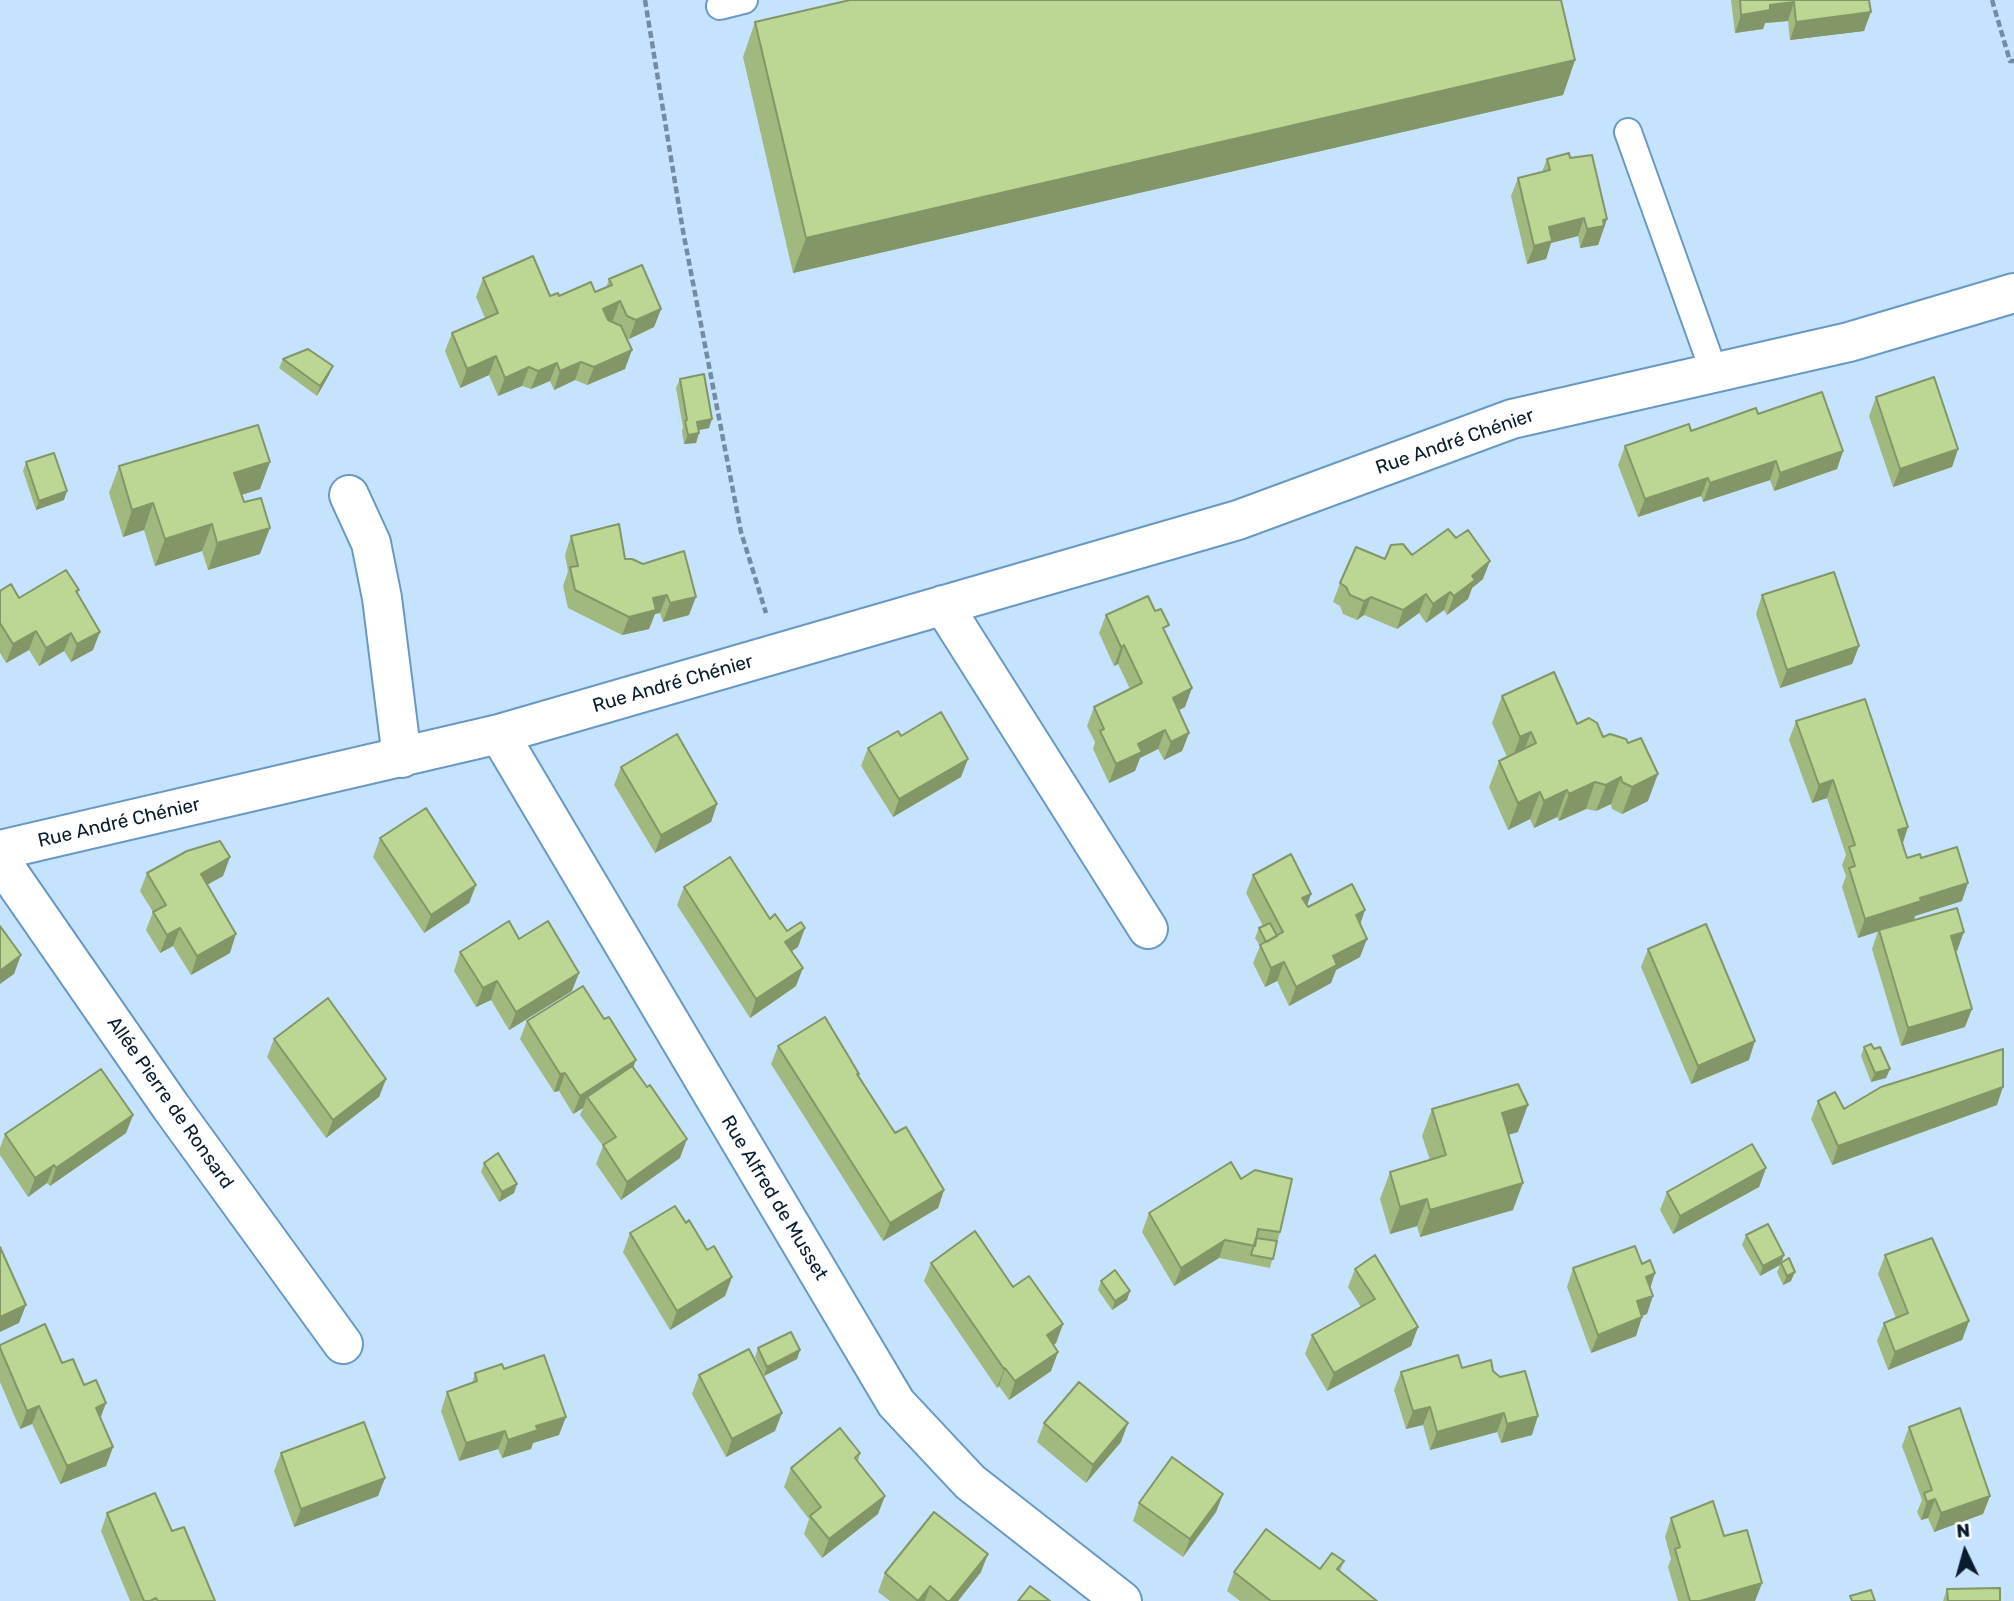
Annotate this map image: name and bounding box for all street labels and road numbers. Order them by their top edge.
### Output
street label: Rue André Chénier [1373,404,1537,480]
street label: Rue André Chénier [590,650,756,718]
street label: Rue André Chénier [36,793,202,853]
street label: Allée Pierre de Ronsard [102,1013,238,1193]
street label: Rue Alfred de Musset [716,1112,832,1284]

